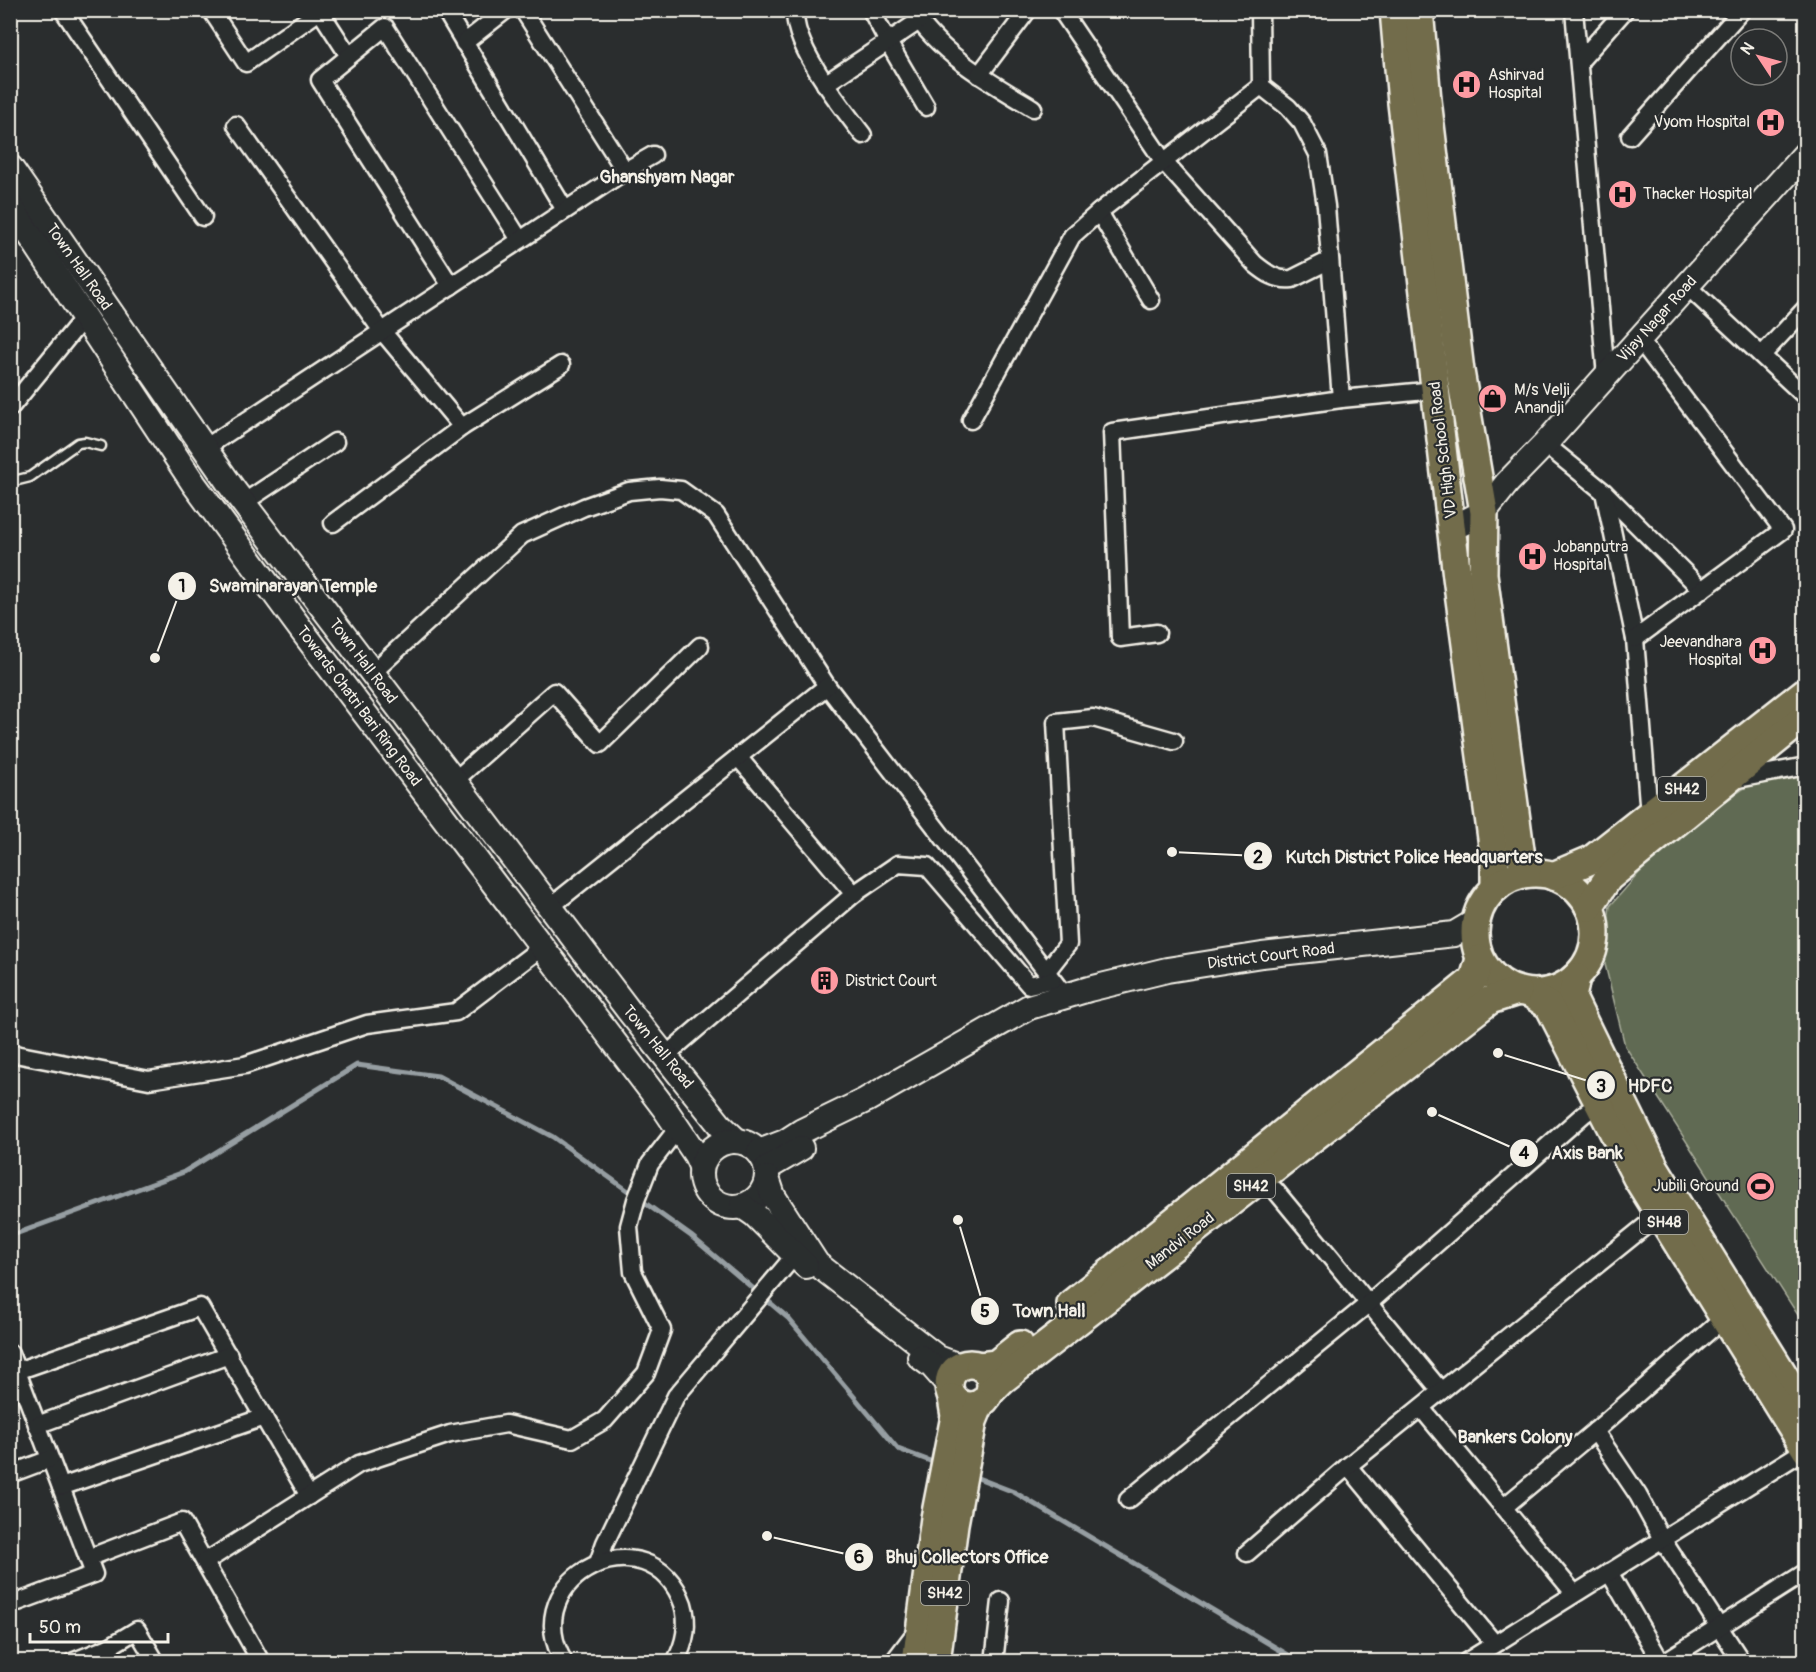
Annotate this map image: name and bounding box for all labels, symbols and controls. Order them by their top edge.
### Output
north arrow [1729,27,1789,87]
text: N [1736,38,1759,59]
place label: Ashirvad Hospital [1488,65,1544,103]
hospital icon: Ashirvad Hospital [1451,68,1483,100]
hospital icon: Vyom Hospital [1755,106,1787,138]
place label: Vyom Hospital [1654,112,1750,132]
district label: Ghanshyam Nagar [600,166,735,189]
hospital icon: Thacker Hospital [1606,178,1638,210]
place label: Thacker Hospital [1643,184,1753,204]
street label: Town Hall Road [42,220,116,314]
street label: Vijay Nagar Road [1613,271,1701,367]
street label: VD High School Road [1425,380,1461,520]
place label: M/s Velji Anandji [1514,380,1570,418]
shop icon: M/s Velji Anandji [1477,383,1509,415]
place label: Jobanputra Hospital [1553,537,1628,575]
hospital icon: Jobanputra Hospital [1516,540,1548,572]
callout: Swaminarayan Temple [167,568,389,604]
text: 1 [178,575,186,598]
text: Swaminarayan Temple [209,575,378,598]
street label: Town Hall Road [324,614,402,708]
street label: Towards Chatri Bari Ring Road [292,622,426,790]
place label: Jeevandhara Hospital [1659,632,1742,670]
hospital icon: Jeevandhara Hospital [1747,635,1779,667]
road number: SH42 [1658,777,1706,801]
callout: Kutch District Police Headquarters [1243,838,1554,874]
text: 2 [1253,846,1263,869]
text: Kutch District Police Headquarters [1285,846,1543,869]
street label: District Court Road [1206,938,1336,974]
building icon: District Court [808,965,840,997]
place label: District Court [845,971,937,991]
street label: Town Hall Road [618,1001,698,1093]
callout: HDFC [1586,1067,1684,1103]
text: 3 [1596,1075,1606,1098]
text: HDFC [1628,1075,1672,1098]
callout: Axis Bank [1509,1135,1635,1171]
text: 4 [1519,1142,1530,1165]
text: Axis Bank [1551,1142,1623,1165]
sports icon: Jubili Ground [1744,1170,1776,1202]
road number: SH42 [1227,1174,1275,1198]
place label: Jubili Ground [1653,1176,1739,1196]
street label: Mandvi Road [1142,1208,1218,1274]
road number: SH48 [1640,1210,1688,1234]
callout: Town Hall [970,1293,1097,1329]
text: 5 [980,1300,990,1323]
text: Town Hall [1011,1300,1086,1323]
district label: Bankers Colony [1457,1426,1573,1449]
callout: Bhuj Collectors Office [844,1539,1060,1575]
text: 6 [854,1546,864,1569]
text: Bhuj Collectors Office [886,1546,1050,1569]
road number: SH42 [921,1581,969,1605]
scale bar [30,1606,168,1644]
text: 50 m [39,1616,81,1639]

